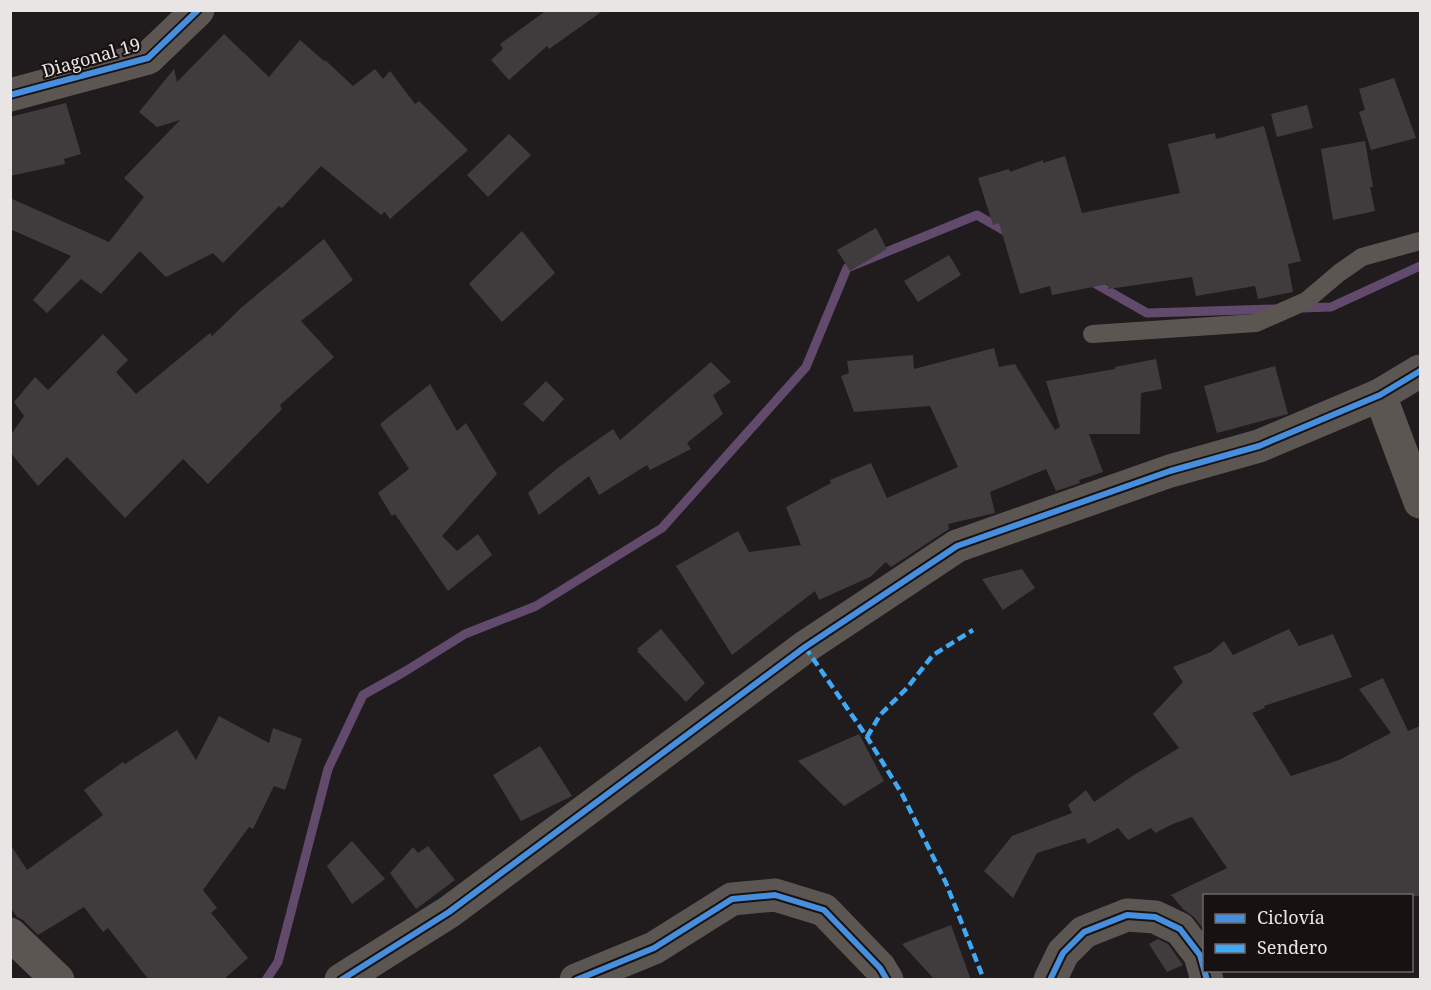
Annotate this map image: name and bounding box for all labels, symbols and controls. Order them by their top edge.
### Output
street label: Diagonal 19 [39,32,143,82]
legend [1203,894,1413,972]
text: Ciclovía [1257,905,1325,929]
text: Sendero [1257,935,1328,959]

